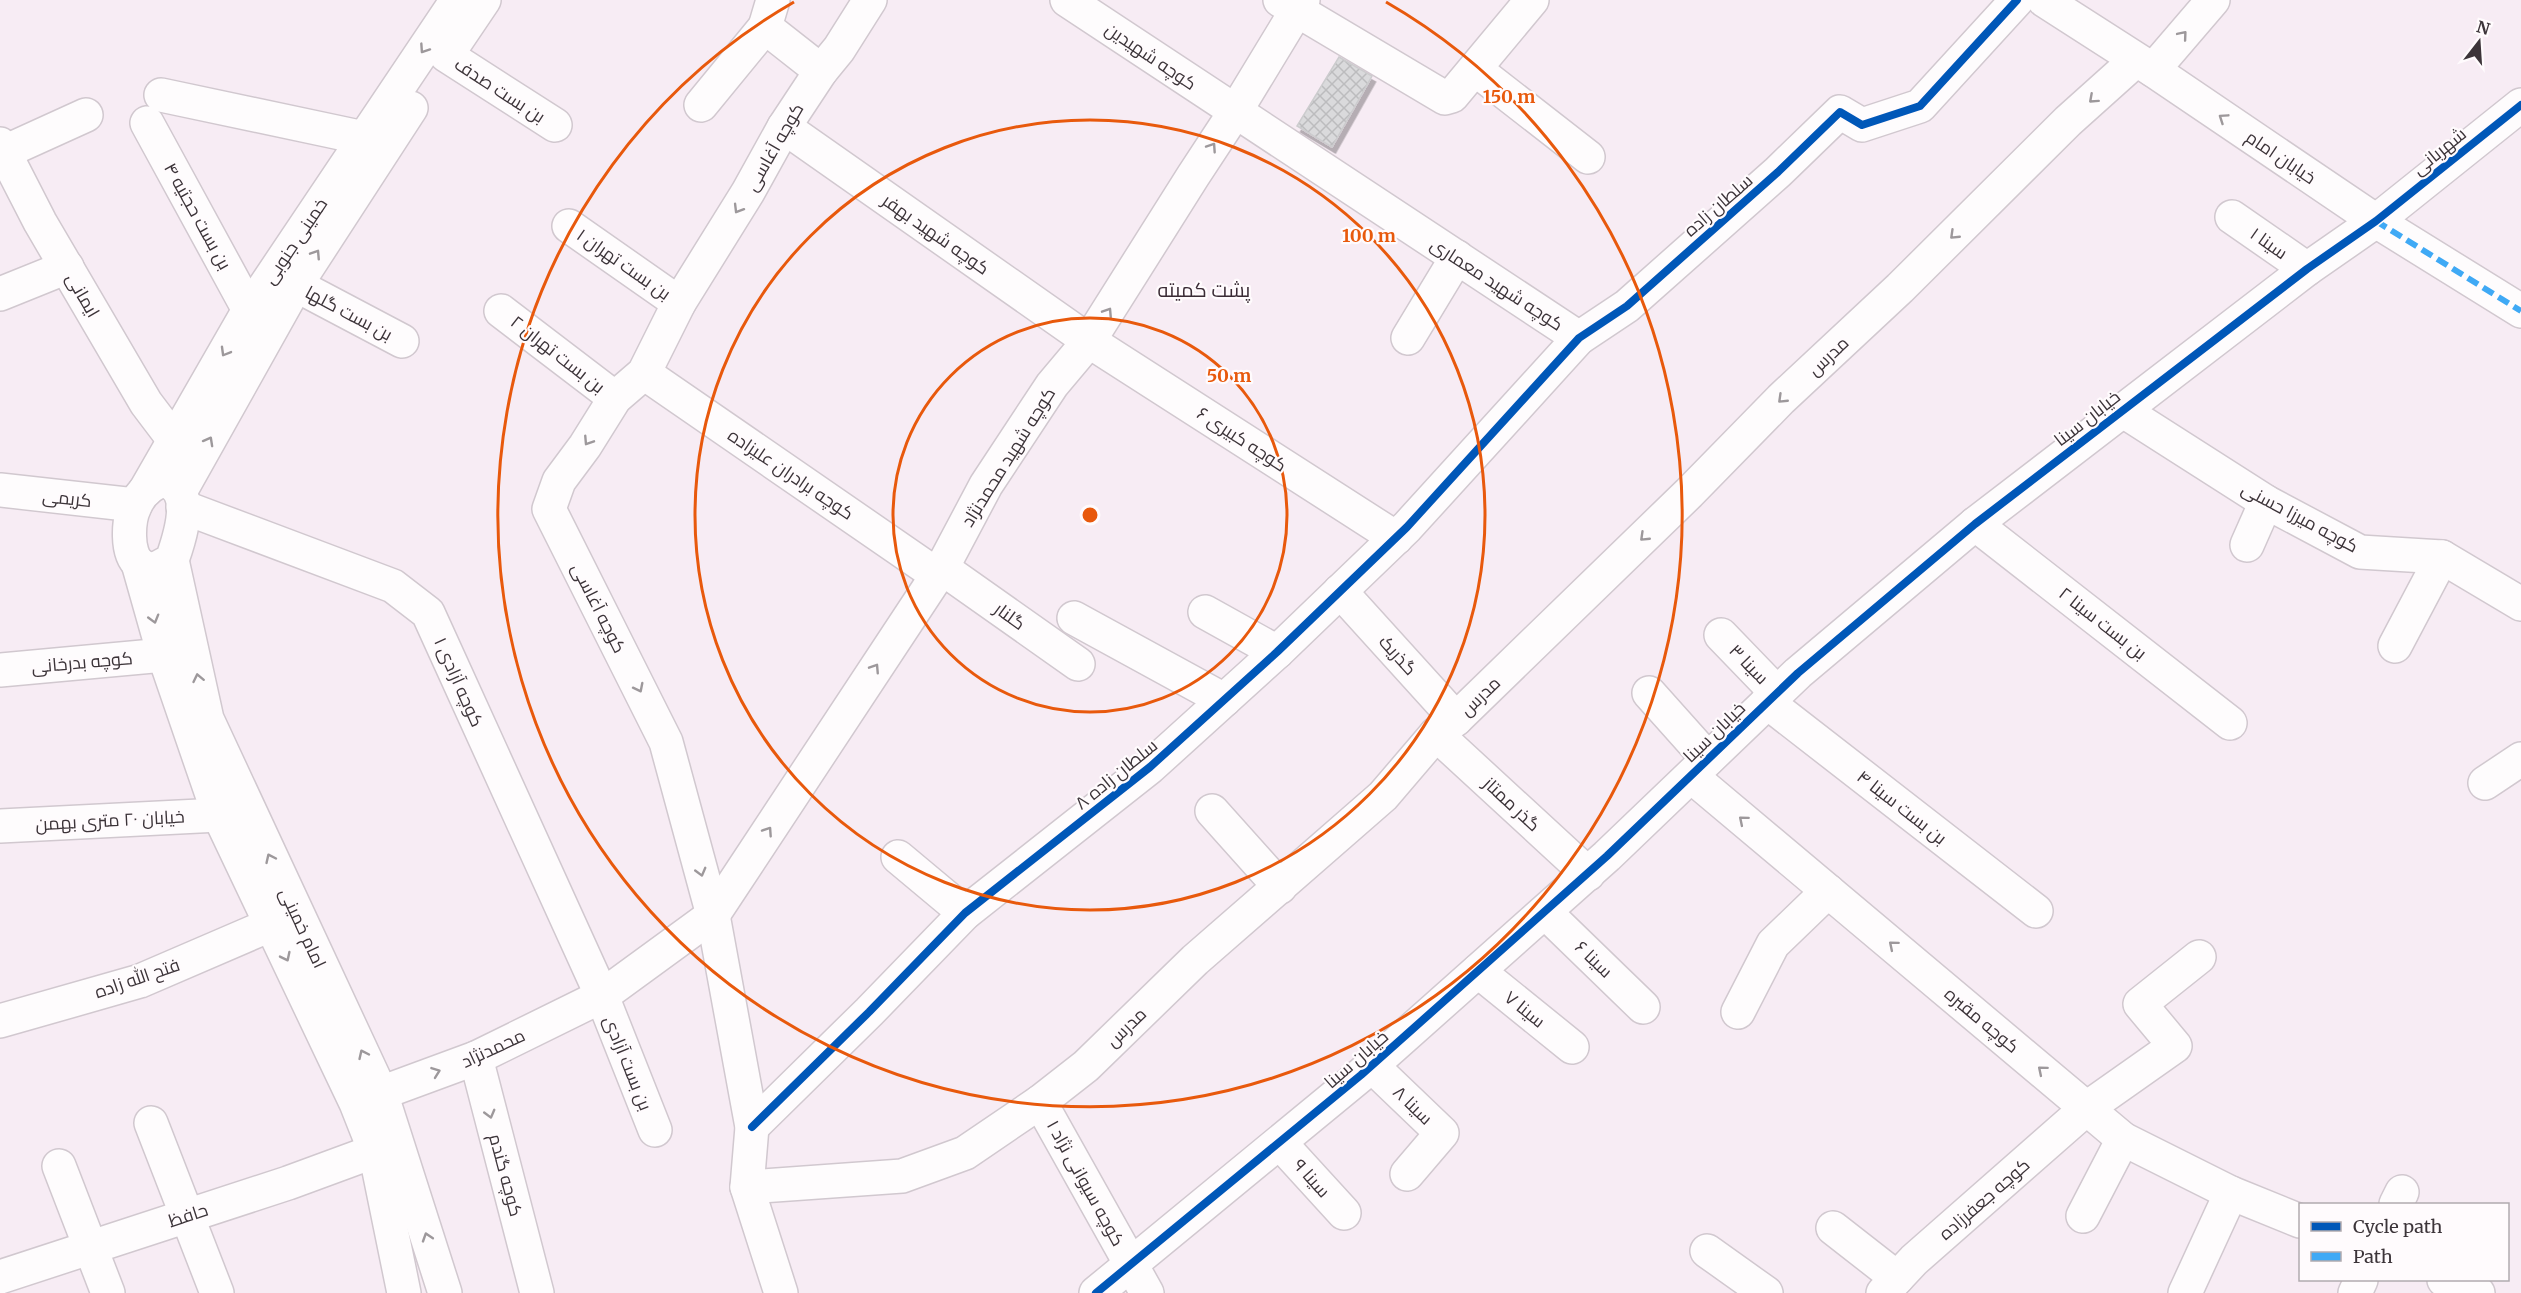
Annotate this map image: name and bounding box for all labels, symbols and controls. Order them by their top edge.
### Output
north arrow [2449,12,2509,72]
text: N [2474,16,2493,39]
street label: کوچه شهیدین [1100,17,1201,96]
one-way arrow [2176,31,2187,42]
one-way arrow [421,42,432,53]
street label: بن بست صدف [450,52,550,128]
text: 150 m [1483,85,1535,108]
one-way arrow [2089,92,2100,103]
street label: کوچه آغاسی [740,99,809,196]
one-way arrow [2219,114,2230,125]
street label: شهربانی [2407,122,2471,180]
street label: خیابان امام [2241,125,2321,190]
one-way arrow [1205,143,1216,154]
street label: بن بست حجتیه ۴ [159,158,237,274]
street label: سلطان زاده [1679,169,1757,241]
street label: کوچه شهید بهفر [876,188,994,280]
street label: خمینی جنوبی [258,193,332,289]
one-way arrow [734,203,746,213]
street label: سینا ۱ [2246,222,2292,264]
street label: بن بست تهران ۱ [572,223,676,305]
text: 100 m [1342,224,1396,247]
one-way arrow [1950,228,1961,239]
street label: کوچه شهید معماری [1426,233,1568,336]
one-way arrow [309,249,320,260]
street label: ایمانی [61,269,105,321]
district label: پشت کمیته [1158,277,1251,303]
street label: بن بست گلها [301,280,397,346]
one-way arrow [1100,307,1111,318]
street label: بن بست تهران ۲ [506,310,610,398]
street label: مدرس [1803,331,1853,381]
one-way arrow [221,346,232,356]
text: 50 m [1207,364,1251,387]
street label: کوچه شهید محمدنژاد [956,383,1061,532]
street label: خیابان سینا [2049,385,2125,451]
one-way arrow [1779,392,1789,403]
street label: کوچه کبیری ۶ [1192,401,1291,477]
street label: کوچه برادران علیزاده [723,423,858,525]
one-way arrow [584,435,595,446]
one-way arrow [201,437,213,447]
street label: کوچه میرزا حسنی [2237,477,2362,558]
street label: کریمی [41,484,93,512]
centre of rings [1080,505,1100,525]
one-way arrow [1641,530,1651,541]
street label: کوچه آغاسی [566,559,631,657]
street label: بن بست سینا ۲ [2054,581,2152,665]
street label: گلنار [989,596,1030,635]
one-way arrow [147,613,159,624]
street label: گذریک [1374,630,1422,680]
street label: کوچه آزادی ۱ [428,634,489,731]
street label: سینا ۳ [1724,639,1774,689]
street label: کوچه بدرخانی [30,646,134,679]
one-way arrow [868,663,879,674]
street label: مدرس [1455,671,1505,721]
one-way arrow [192,673,205,683]
one-way arrow [632,682,643,692]
street label: خیابان سینا [1678,697,1750,767]
street label: سلطان زاده ۸ [1070,734,1162,814]
street label: بن بست سینا ۴ [1852,765,1952,849]
street label: گذر ممتاز [1478,771,1545,836]
street label: خیابان ۲۰ متری بهمن [35,805,185,835]
one-way arrow [1739,816,1750,827]
one-way arrow [761,826,772,837]
one-way arrow [266,854,278,865]
one-way arrow [694,867,707,877]
street label: امام خمینی [274,884,332,972]
street label: سینا ۶ [1570,936,1618,982]
one-way arrow [1889,941,1900,952]
one-way arrow [278,950,290,961]
street label: فتح الله زاده [91,953,183,1004]
street label: کوچه مقبره [1939,982,2024,1059]
street label: سینا ۷ [1500,985,1550,1033]
street label: مدرس [1101,1002,1151,1052]
street label: بن بست آزادی [599,1012,657,1114]
street label: محمدنژاد [457,1023,529,1073]
street label: خیابان سینا [1319,1025,1393,1093]
one-way arrow [358,1049,370,1060]
one-way arrow [430,1067,441,1080]
one-way arrow [2038,1067,2049,1078]
street label: سینا ۸ [1388,1081,1438,1129]
one-way arrow [483,1109,496,1119]
street label: کوچه سیوانی نژاد ۱ [1041,1116,1130,1250]
street label: کوچه گندم [483,1131,528,1219]
street label: کوچه جعفرزاده [1934,1153,2035,1246]
street label: سینا ۹ [1289,1154,1335,1202]
street label: حافظ [165,1198,211,1232]
legend [2299,1203,2509,1281]
text: Cycle path [2353,1215,2443,1238]
one-way arrow [422,1232,435,1243]
text: Path [2353,1245,2393,1268]

